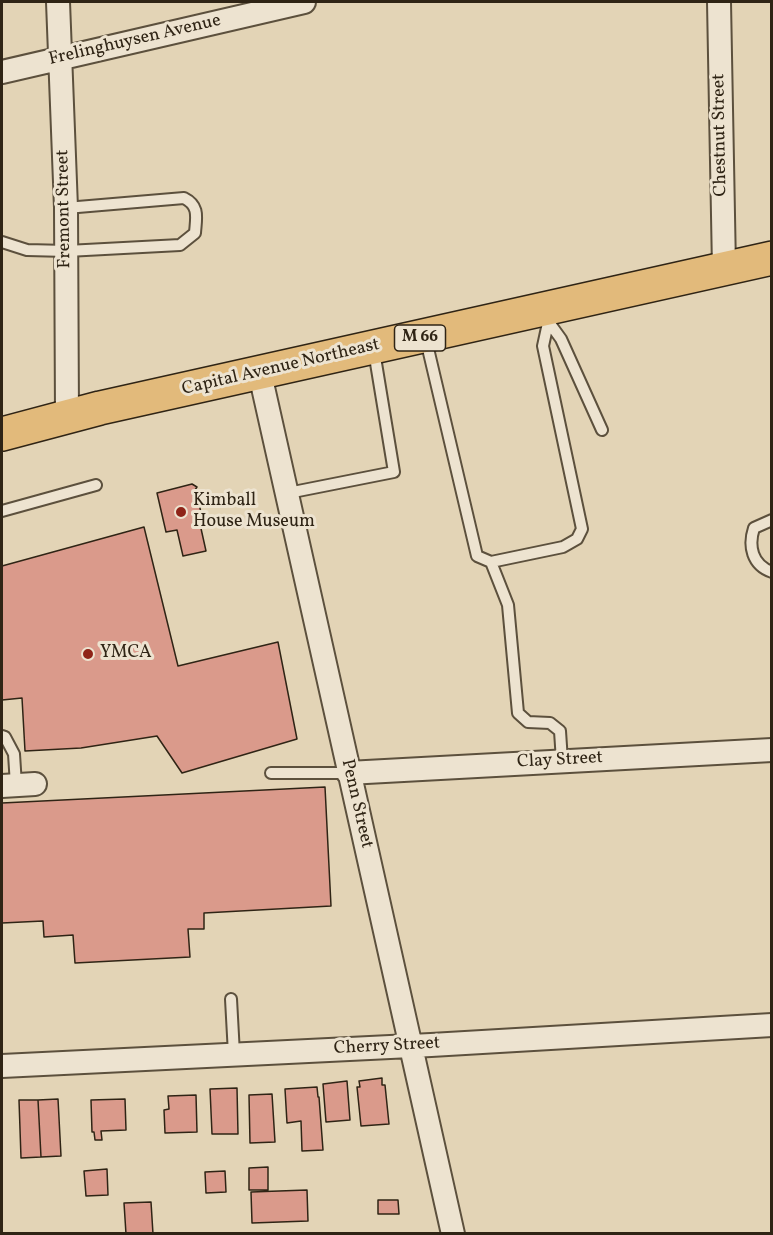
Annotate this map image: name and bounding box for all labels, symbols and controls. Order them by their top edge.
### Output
street label: Frelinghuysen Avenue [47,11,223,71]
street label: Chestnut Street [709,73,733,197]
street label: Fremont Street [53,149,77,269]
road number: M 66 [394,325,446,351]
street label: Capital Avenue Northeast [180,335,382,401]
place label: Kimball House Museum [193,491,315,534]
marker: Kimball House Museum [174,505,188,519]
place label: YMCA [100,643,152,665]
marker: YMCA [81,647,95,661]
street label: Clay Street [516,748,604,774]
street label: Penn Street [335,757,377,851]
street label: Cherry Street [333,1033,441,1061]

